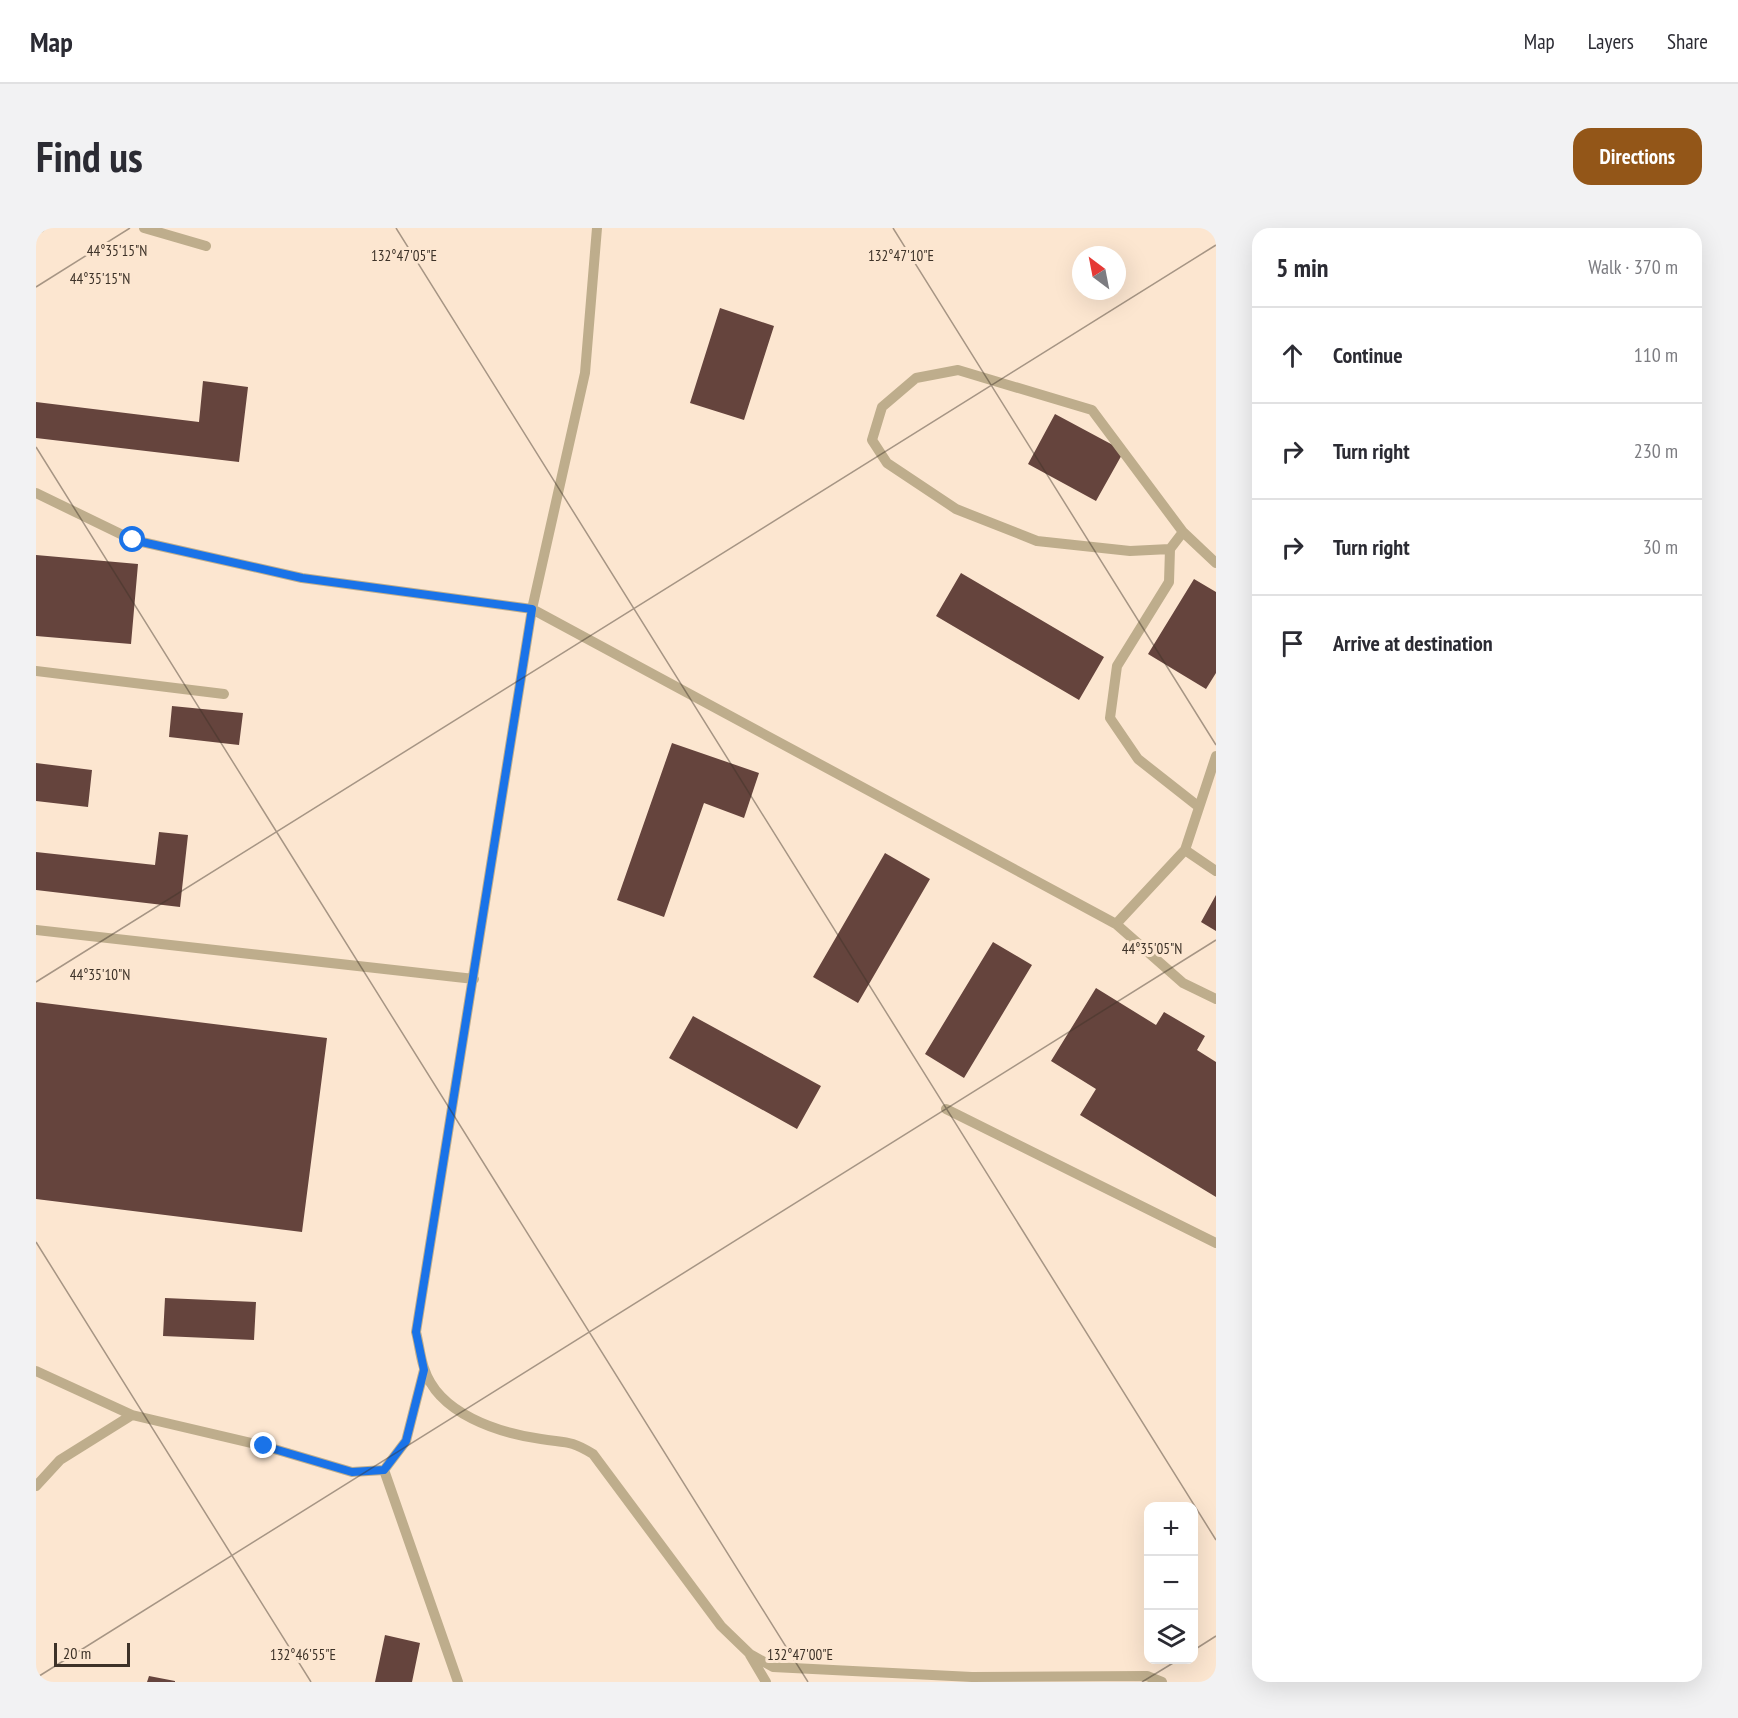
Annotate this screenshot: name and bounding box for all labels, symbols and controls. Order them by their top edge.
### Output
text: Map [30,23,73,60]
text: Map [1524,28,1555,55]
text: Layers [1588,28,1634,55]
text: Share [1667,28,1708,55]
button: Directions [1573,128,1702,185]
text: Find us [36,129,143,184]
text: 44°35'15"N [87,241,147,260]
text: 132°47'05"E [371,246,437,265]
text: 132°47'10"E [868,246,934,265]
north arrow [1072,246,1126,300]
text: 5 min [1276,251,1329,284]
text: Walk · 370 m [1588,254,1678,280]
text: 44°35'15"N [70,269,130,288]
icon: ahead [1276,339,1309,372]
text: Continue [1333,341,1403,369]
text: 110 m [1634,342,1678,368]
icon: right [1276,435,1309,468]
text: Turn right [1333,437,1410,465]
text: 230 m [1634,438,1678,464]
route start [119,526,145,552]
icon: right [1276,531,1309,564]
text: Turn right [1333,533,1410,561]
text: 30 m [1643,534,1678,560]
icon: arrive [1276,627,1309,660]
text: Arrive at destination [1333,629,1493,657]
text: 44°35'05"N [1122,939,1182,958]
text: 44°35'10"N [70,965,130,984]
route end [250,1432,276,1458]
map controls [1144,1502,1198,1664]
button: + [1144,1502,1198,1556]
button: − [1144,1556,1198,1610]
button: layers [1144,1610,1198,1664]
scale bar [54,1640,130,1668]
text: 20 m [63,1643,91,1663]
text: 132°46'55"E [270,1645,336,1664]
text: 132°47'00"E [767,1645,833,1664]

